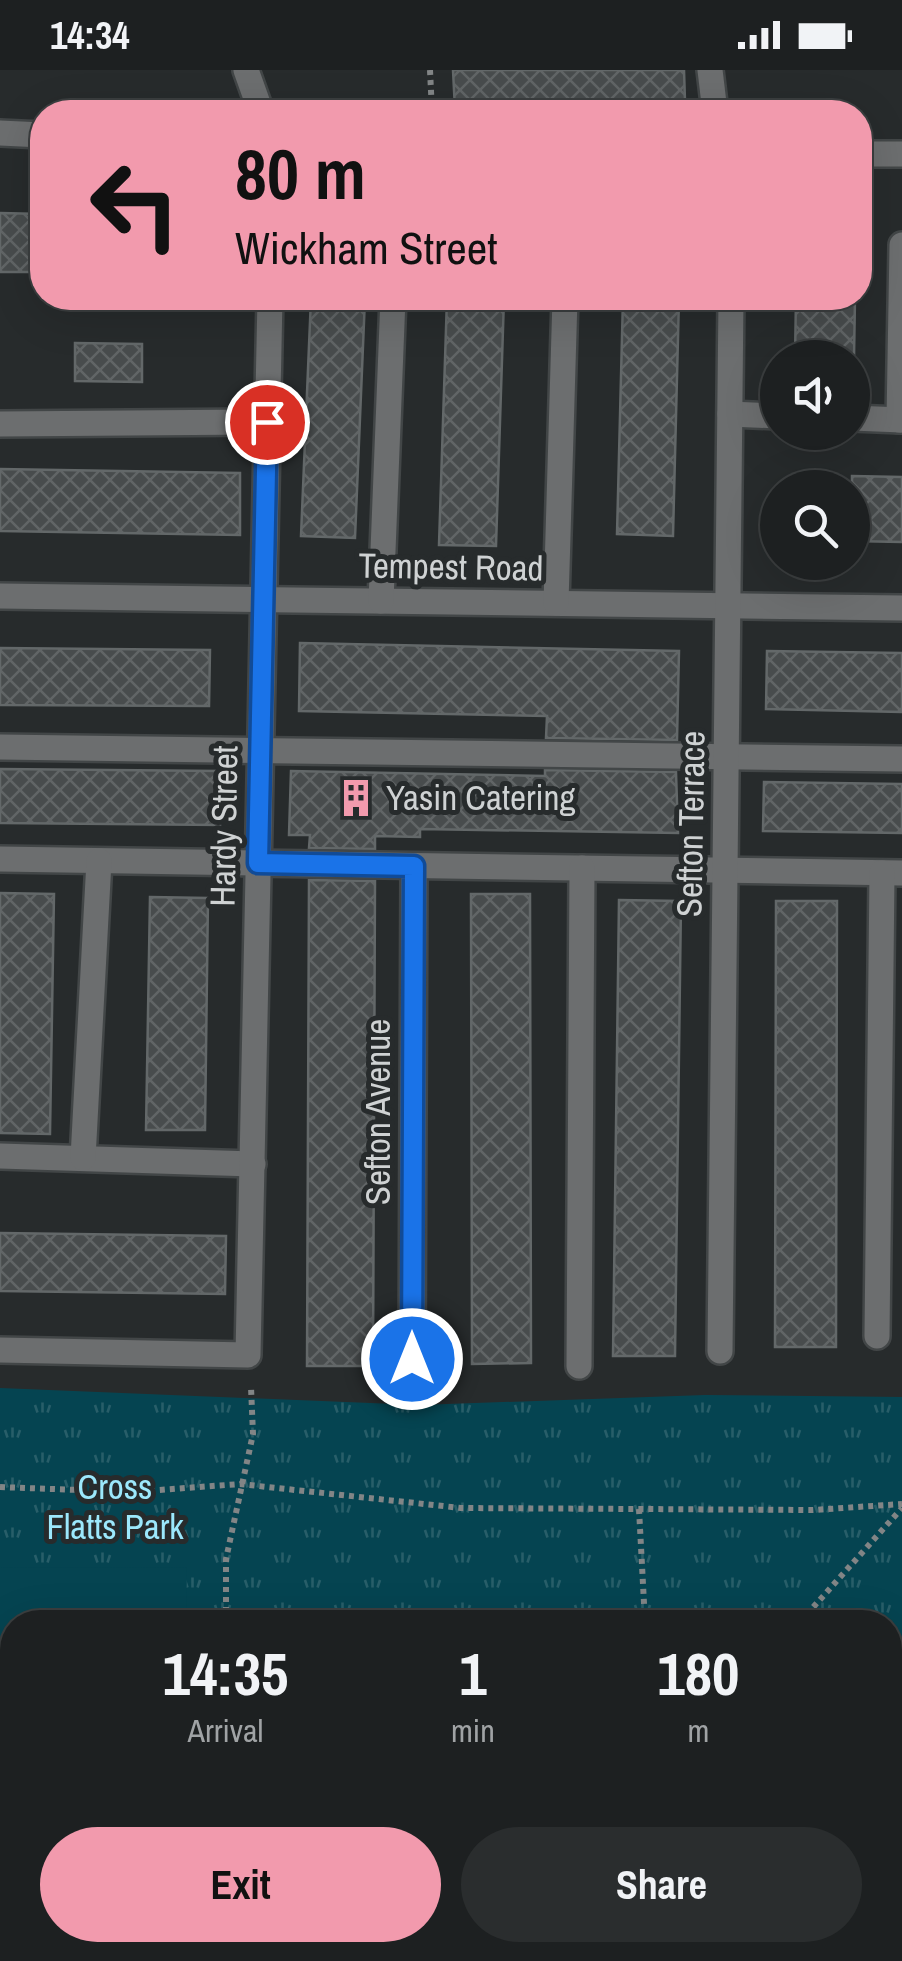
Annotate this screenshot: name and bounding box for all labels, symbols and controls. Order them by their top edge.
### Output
text: 14:34 [50,10,130,61]
text: 80 m [235,127,366,221]
icon: left [70,140,200,270]
text: Wickham Street [235,217,498,278]
map controls [760,340,870,580]
button: sound [760,340,870,450]
pin [225,380,310,465]
icon: arrive [240,395,295,450]
button: search [760,470,870,580]
street label: Tempest Road [358,541,544,592]
street label: Sefton Terrace [665,731,716,917]
street label: Hardy Street [199,745,248,907]
place label: Yasin Catering [386,774,575,821]
building icon: Yasin Catering [335,777,377,819]
street label: Sefton Avenue [354,1019,401,1205]
position arrow [360,1307,464,1411]
park label: Cross Flatts Park [46,1463,184,1550]
text: 14:35 [163,1633,288,1714]
text: 1 [459,1633,487,1714]
text: 180 [657,1633,739,1714]
text: Arrival [188,1709,263,1752]
text: min [451,1709,495,1752]
text: m [687,1709,709,1752]
button: Exit [40,1827,441,1942]
button: Share [461,1827,862,1942]

